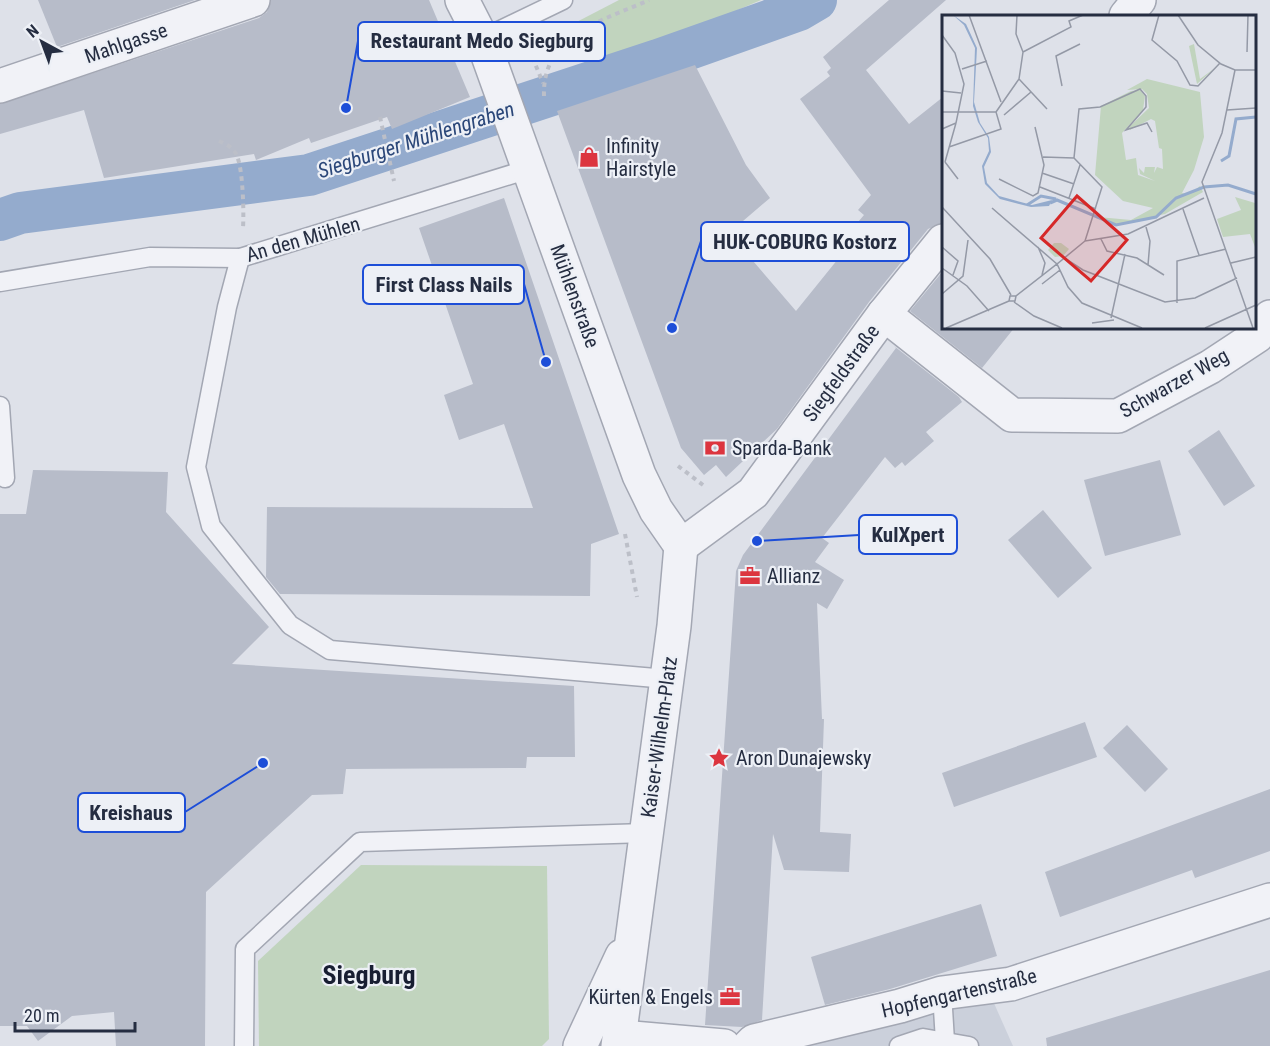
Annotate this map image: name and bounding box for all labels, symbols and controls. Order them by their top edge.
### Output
north arrow [12,12,72,72]
inset map [942,15,1255,328]
street label: Mahlgasse [81,18,171,68]
text: N [23,21,42,41]
callout: Restaurant Medo Siegburg [358,22,605,61]
text: Restaurant Medo Siegburg [371,29,593,53]
water label: Siegburger Mühlengraben [315,97,517,183]
place label: Infinity Hairstyle [606,134,676,181]
shop icon: Infinity Hairstyle [577,145,601,169]
street label: An den Mühlen [243,211,363,267]
callout: HUK-COBURG Kostorz [701,222,909,261]
text: HUK-COBURG Kostorz [713,230,897,254]
street label: Mühlenstraße [545,241,605,351]
callout: First Class Nails [363,265,524,304]
text: First Class Nails [376,273,513,297]
street label: Siegfeldstraße [798,320,884,426]
street label: Schwarzer Weg [1115,343,1233,423]
bank icon: Sparda-Bank [703,436,727,460]
place label: Sparda-Bank [732,436,831,460]
callout: KulXpert [859,515,957,554]
text: KulXpert [871,523,945,547]
office icon: Allianz [738,564,762,588]
place label: Allianz [767,564,820,588]
street label: Kaiser-Wilhelm-Platz [636,655,682,819]
place icon: Aron Dunajewsky [707,746,731,770]
place label: Aron Dunajewsky [736,746,871,770]
callout: Kreishaus [78,793,185,832]
text: Kreishaus [89,801,173,825]
district label: Siegburg [322,960,416,990]
street label: Hopfengartenstraße [879,963,1039,1023]
place label: Kürten & Engels [588,985,713,1009]
office icon: Kürten & Engels [718,985,742,1009]
scale bar [15,995,135,1033]
text: 20 m [24,1005,59,1026]

